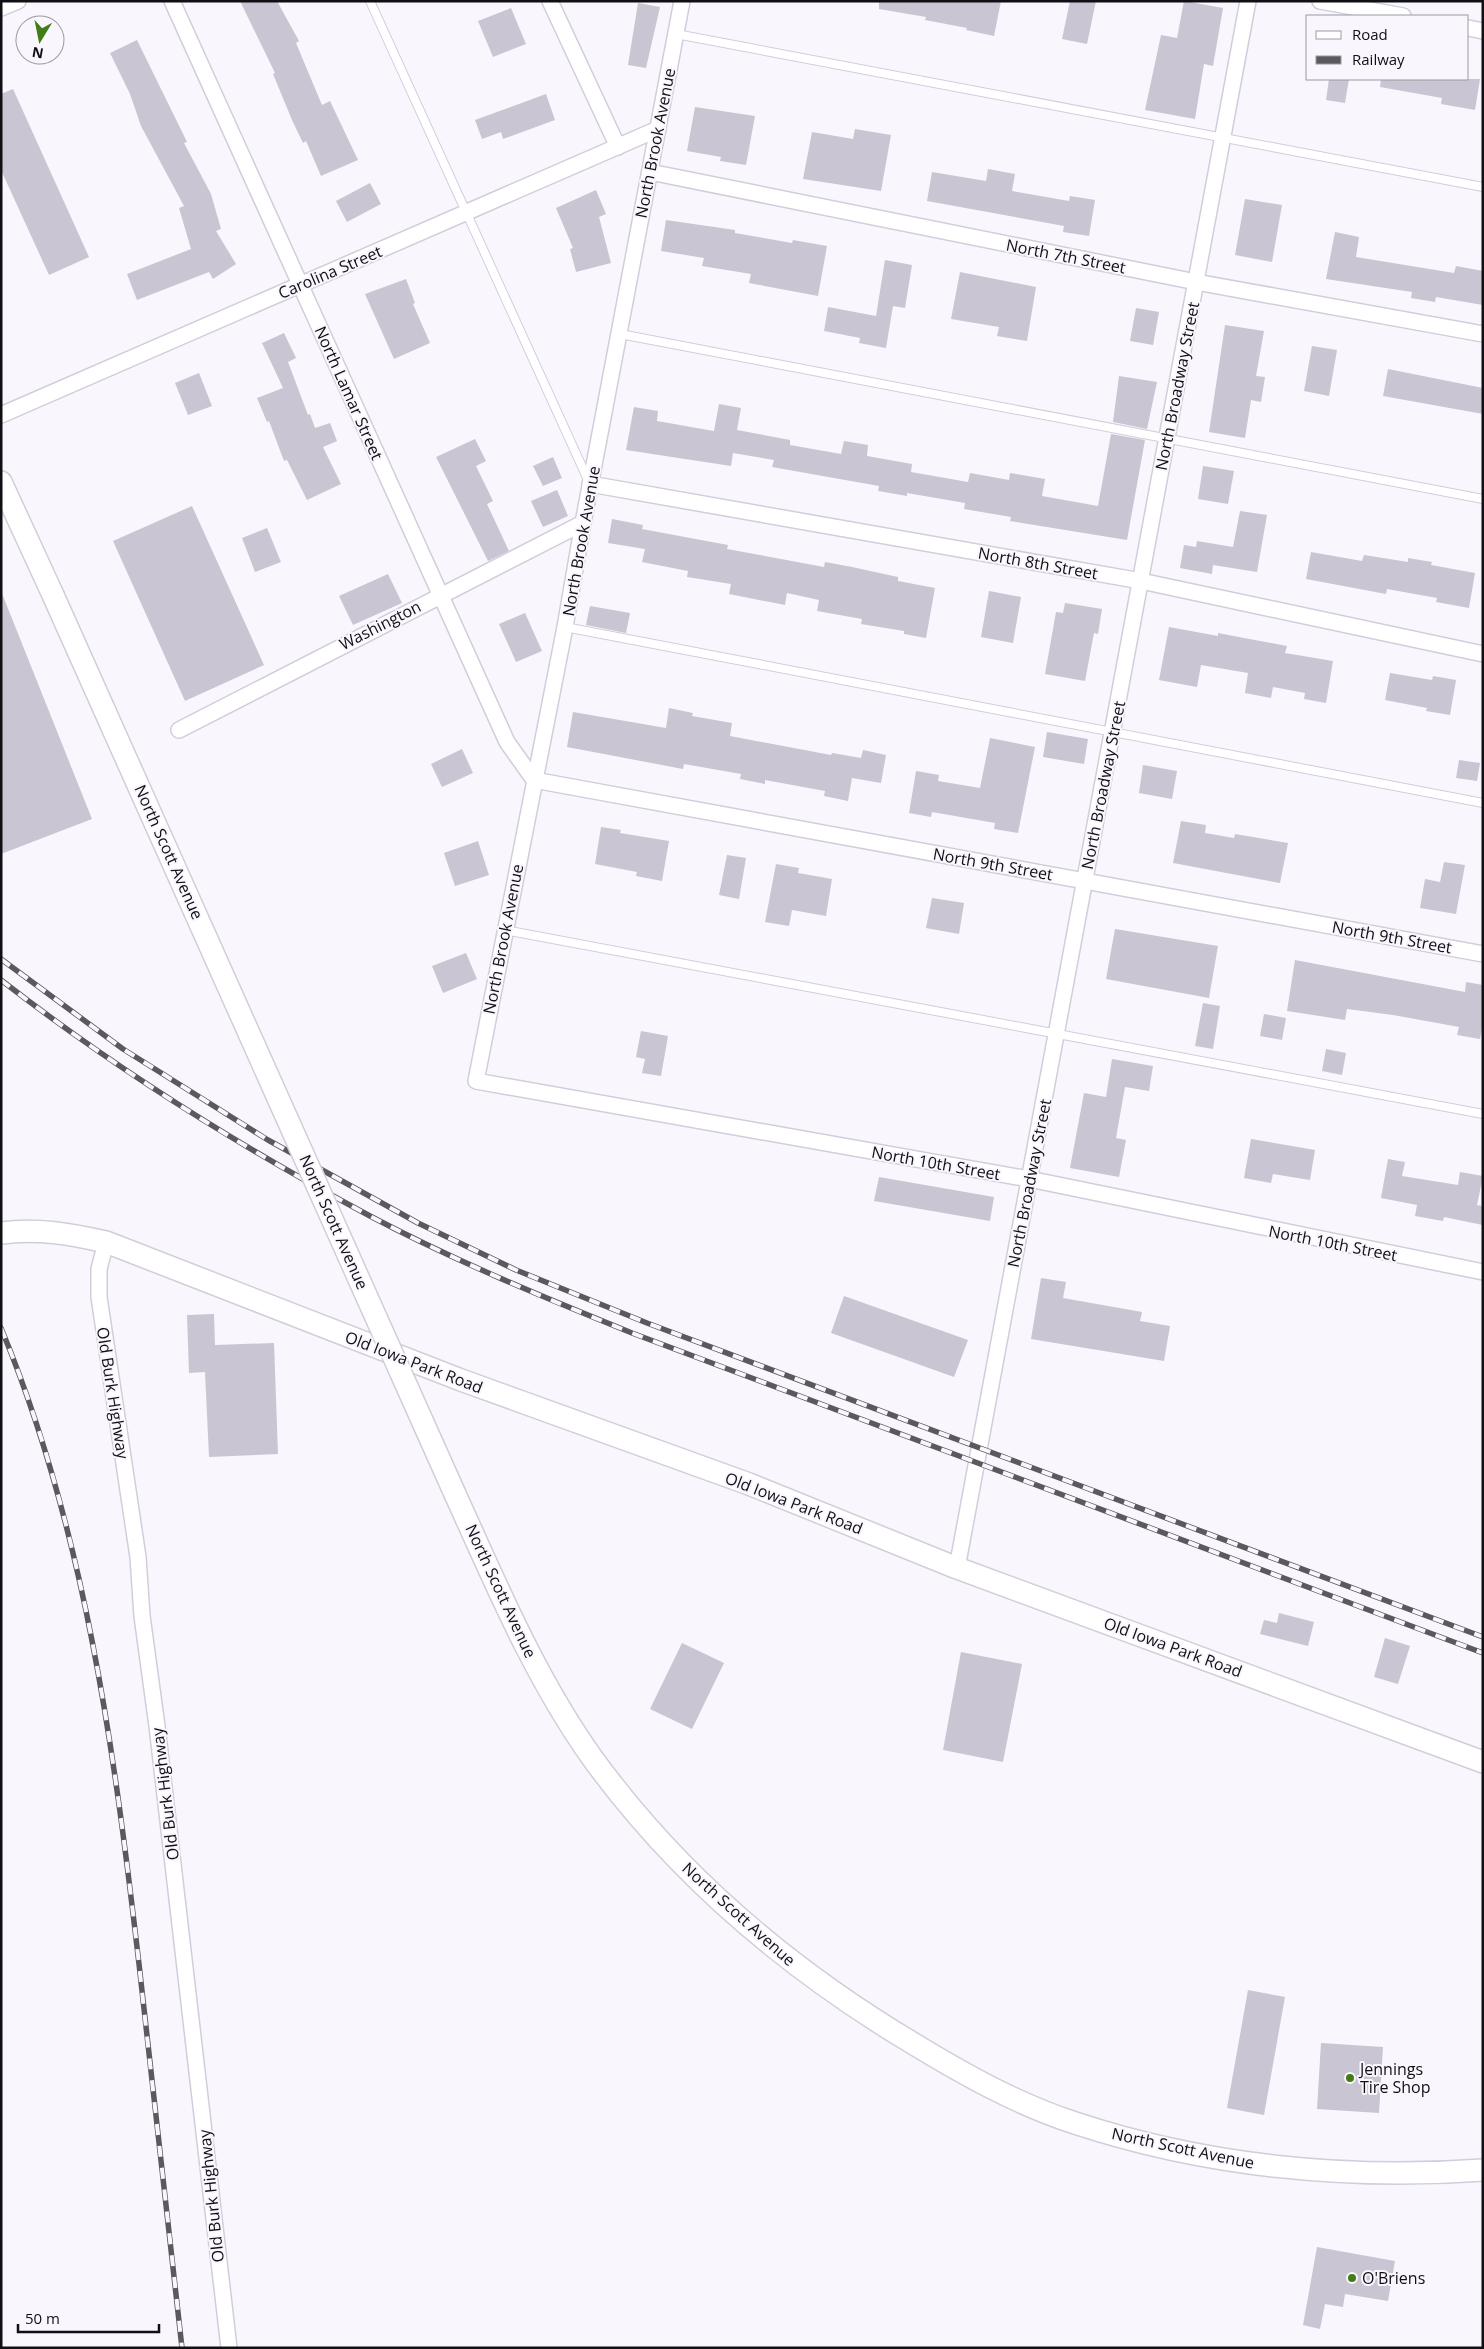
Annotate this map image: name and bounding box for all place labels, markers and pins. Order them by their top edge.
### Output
place label: Jennings Tire Shop [1358,2058,1431,2098]
marker: Jennings Tire Shop [1344,2072,1356,2084]
place label: O'Briens [1362,2267,1425,2289]
marker: O'Briens [1346,2272,1358,2284]

